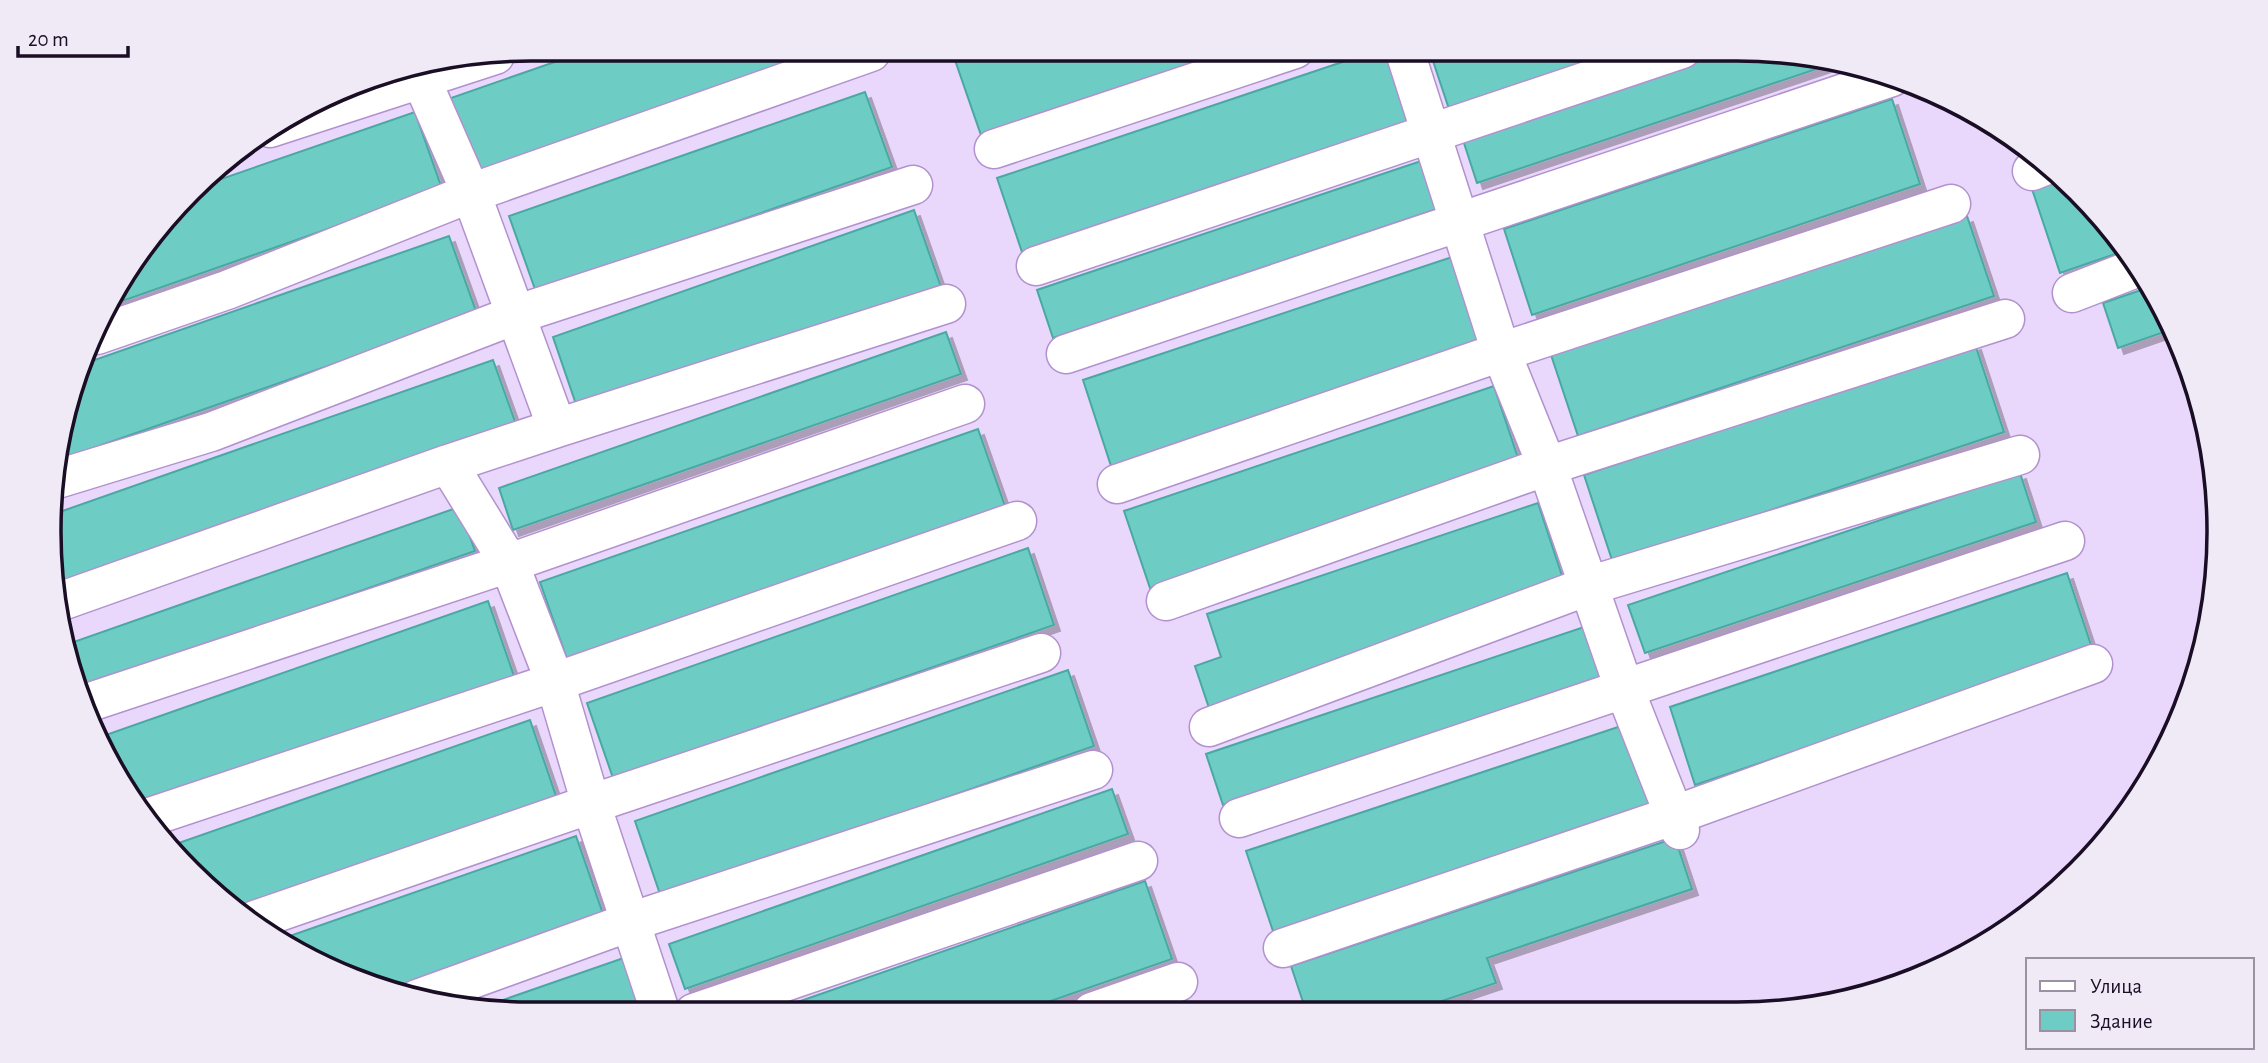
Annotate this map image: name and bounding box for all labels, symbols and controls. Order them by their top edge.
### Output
scale bar [18,14,128,58]
text: 20 m [28,29,69,50]
legend [2026,958,2254,1049]
text: Улица [2090,976,2143,997]
text: Здание [2090,1011,2153,1032]

